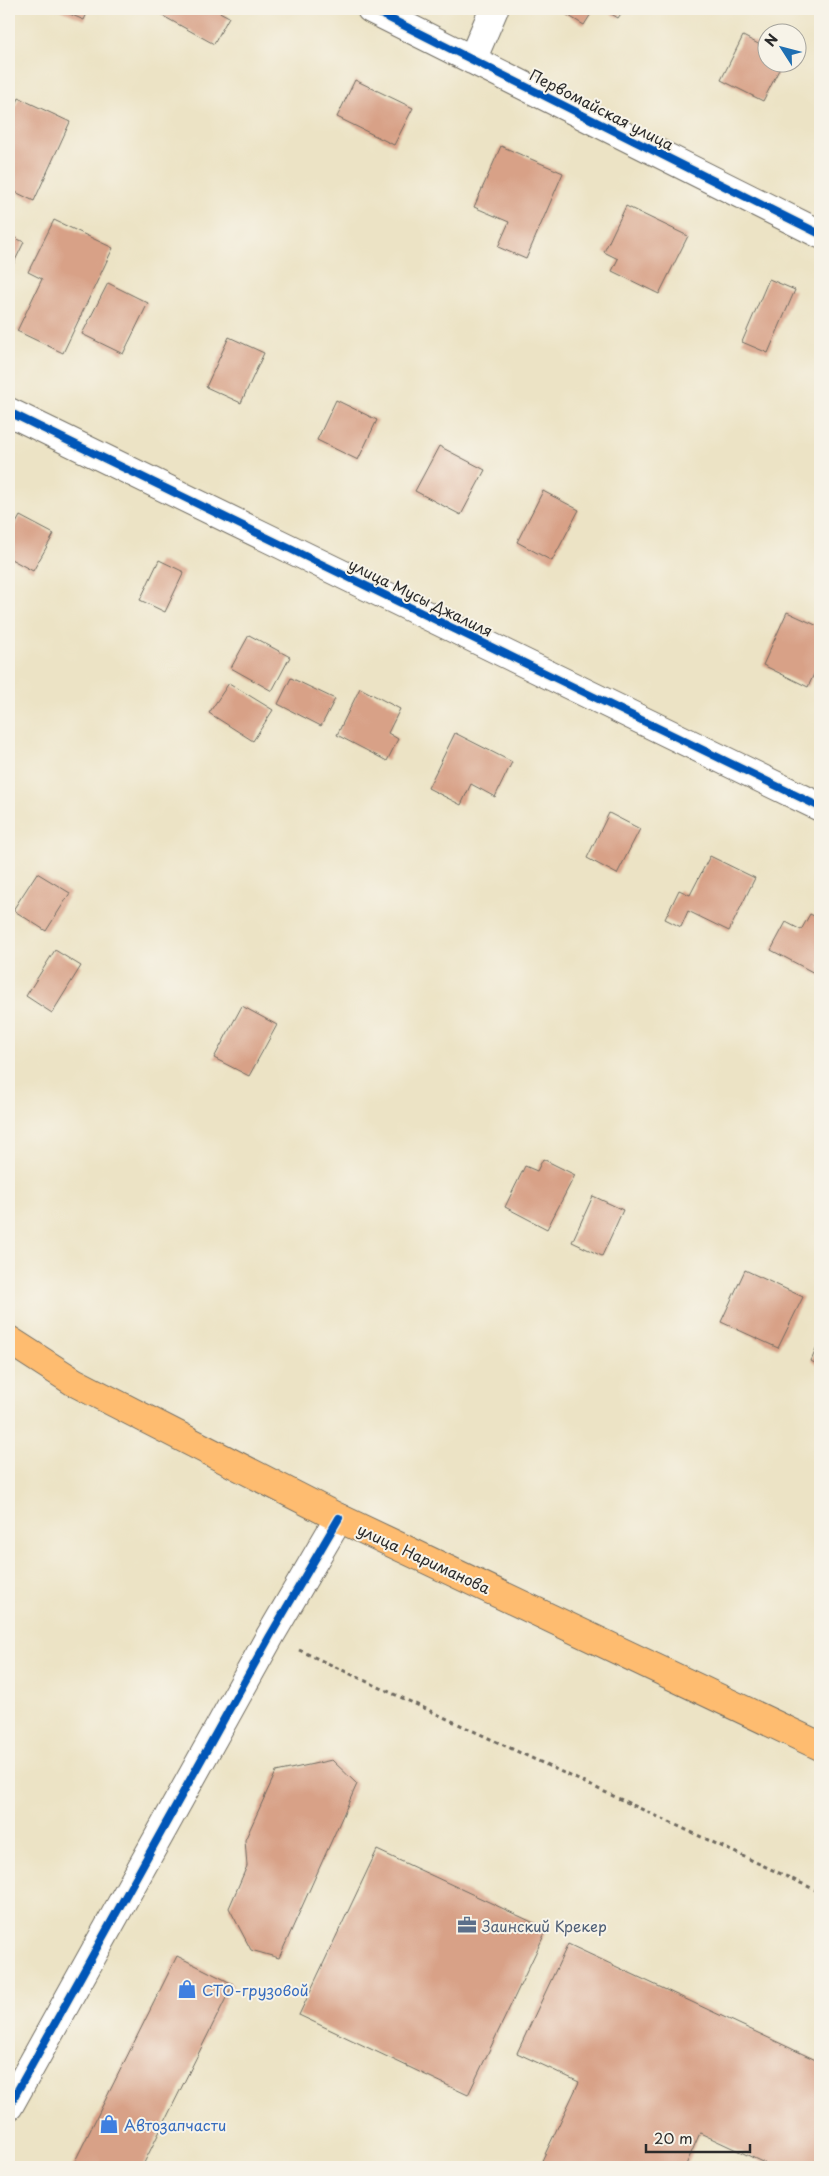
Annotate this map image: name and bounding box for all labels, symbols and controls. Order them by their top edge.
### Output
north arrow [756,22,806,72]
text: N [759,29,783,51]
street label: Первомайская улица [526,63,679,156]
street label: улица Мусы Джалиля [345,552,497,642]
street label: улица Нариманова [354,1517,495,1599]
office icon: Заинский Крекер [456,1914,478,1936]
place label: Заинский Крекер [482,1914,607,1937]
shop icon: СТО-грузовой [176,1978,198,2000]
place label: СТО-грузовой [202,1978,309,2001]
shop icon: Автозапчасти [98,2113,120,2135]
place label: Автозапчасти [124,2113,226,2136]
scale bar [646,2121,750,2153]
text: 20 m [654,2126,693,2149]

